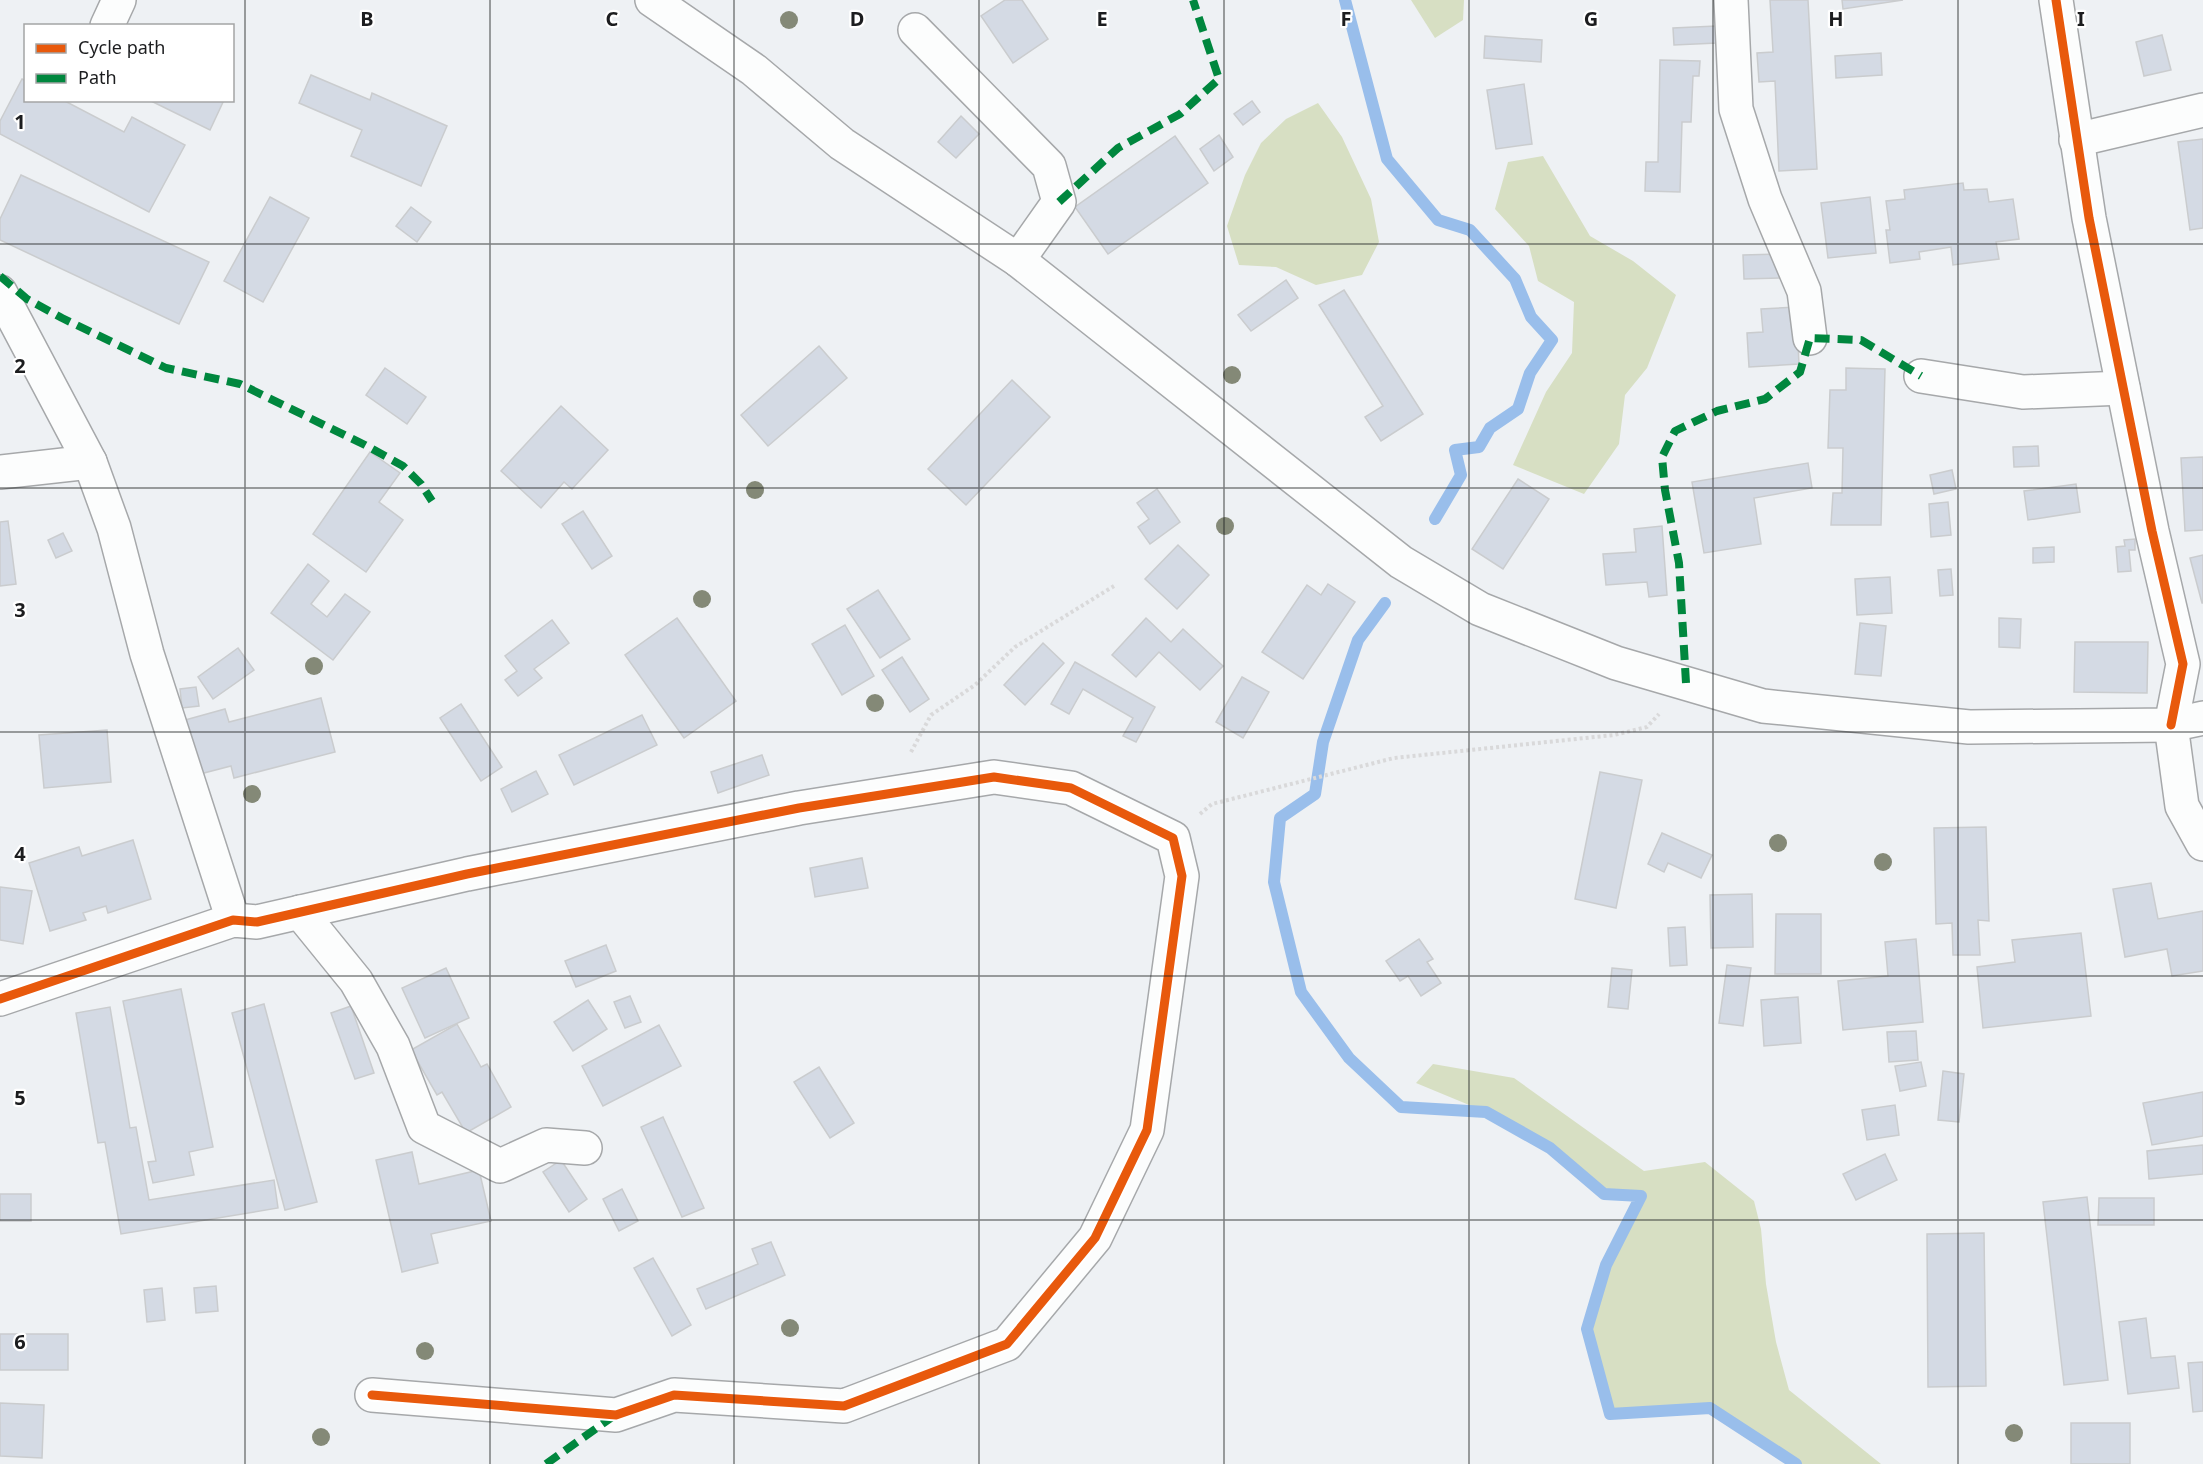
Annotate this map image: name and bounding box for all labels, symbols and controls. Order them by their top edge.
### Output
text: B [360,5,374,32]
text: C [606,5,619,32]
text: D [850,5,864,32]
text: E [1096,5,1108,32]
text: F [1341,5,1351,32]
text: G [1584,5,1598,32]
text: H [1828,5,1844,32]
text: I [2077,5,2085,32]
legend [24,24,234,102]
text: Cycle path [78,35,165,59]
text: Path [78,65,117,89]
text: 1 [14,108,26,135]
text: 2 [14,352,26,379]
text: 3 [14,596,26,623]
text: 4 [14,840,26,867]
text: 5 [14,1084,26,1111]
text: 6 [14,1328,26,1355]

